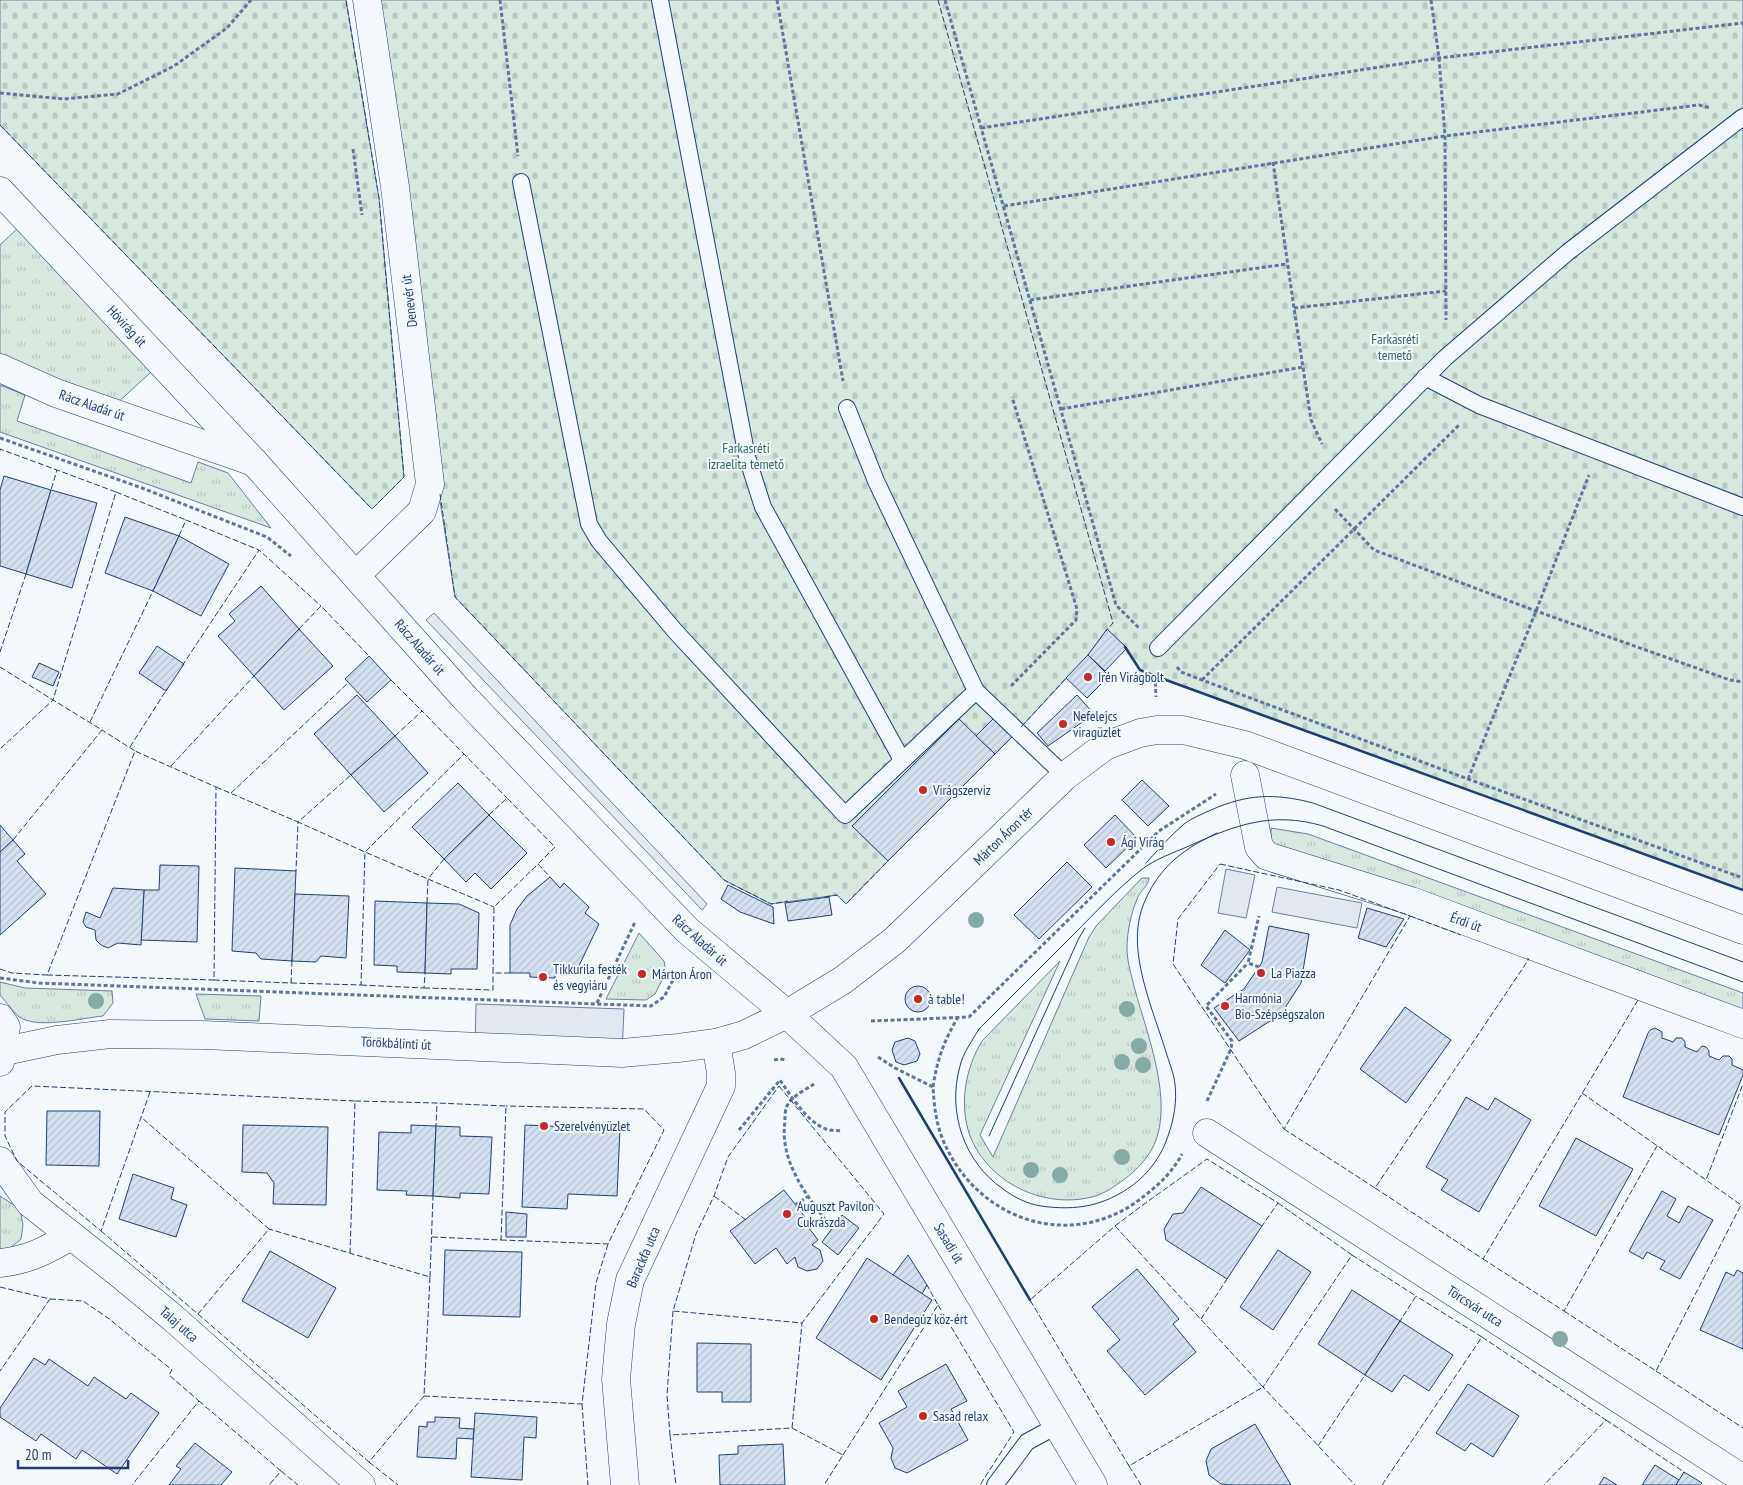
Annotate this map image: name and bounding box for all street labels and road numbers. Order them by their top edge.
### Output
street label: Denevér út [397,274,421,328]
street label: Hóvirág út [103,301,151,351]
street label: Rácz Aladár út [57,385,127,425]
street label: Rácz Aladár út [391,615,449,679]
street label: Márton Áron tér [969,803,1037,869]
street label: Érdi út [1448,908,1484,936]
street label: Rácz Aladár út [669,910,732,970]
street label: Törökbálinti út [360,1032,432,1054]
street label: Sasadi út [930,1220,968,1267]
street label: Barackfa utca [622,1224,664,1290]
street label: Törcsvár utca [1444,1281,1506,1331]
street label: Talaj utca [156,1302,202,1346]

